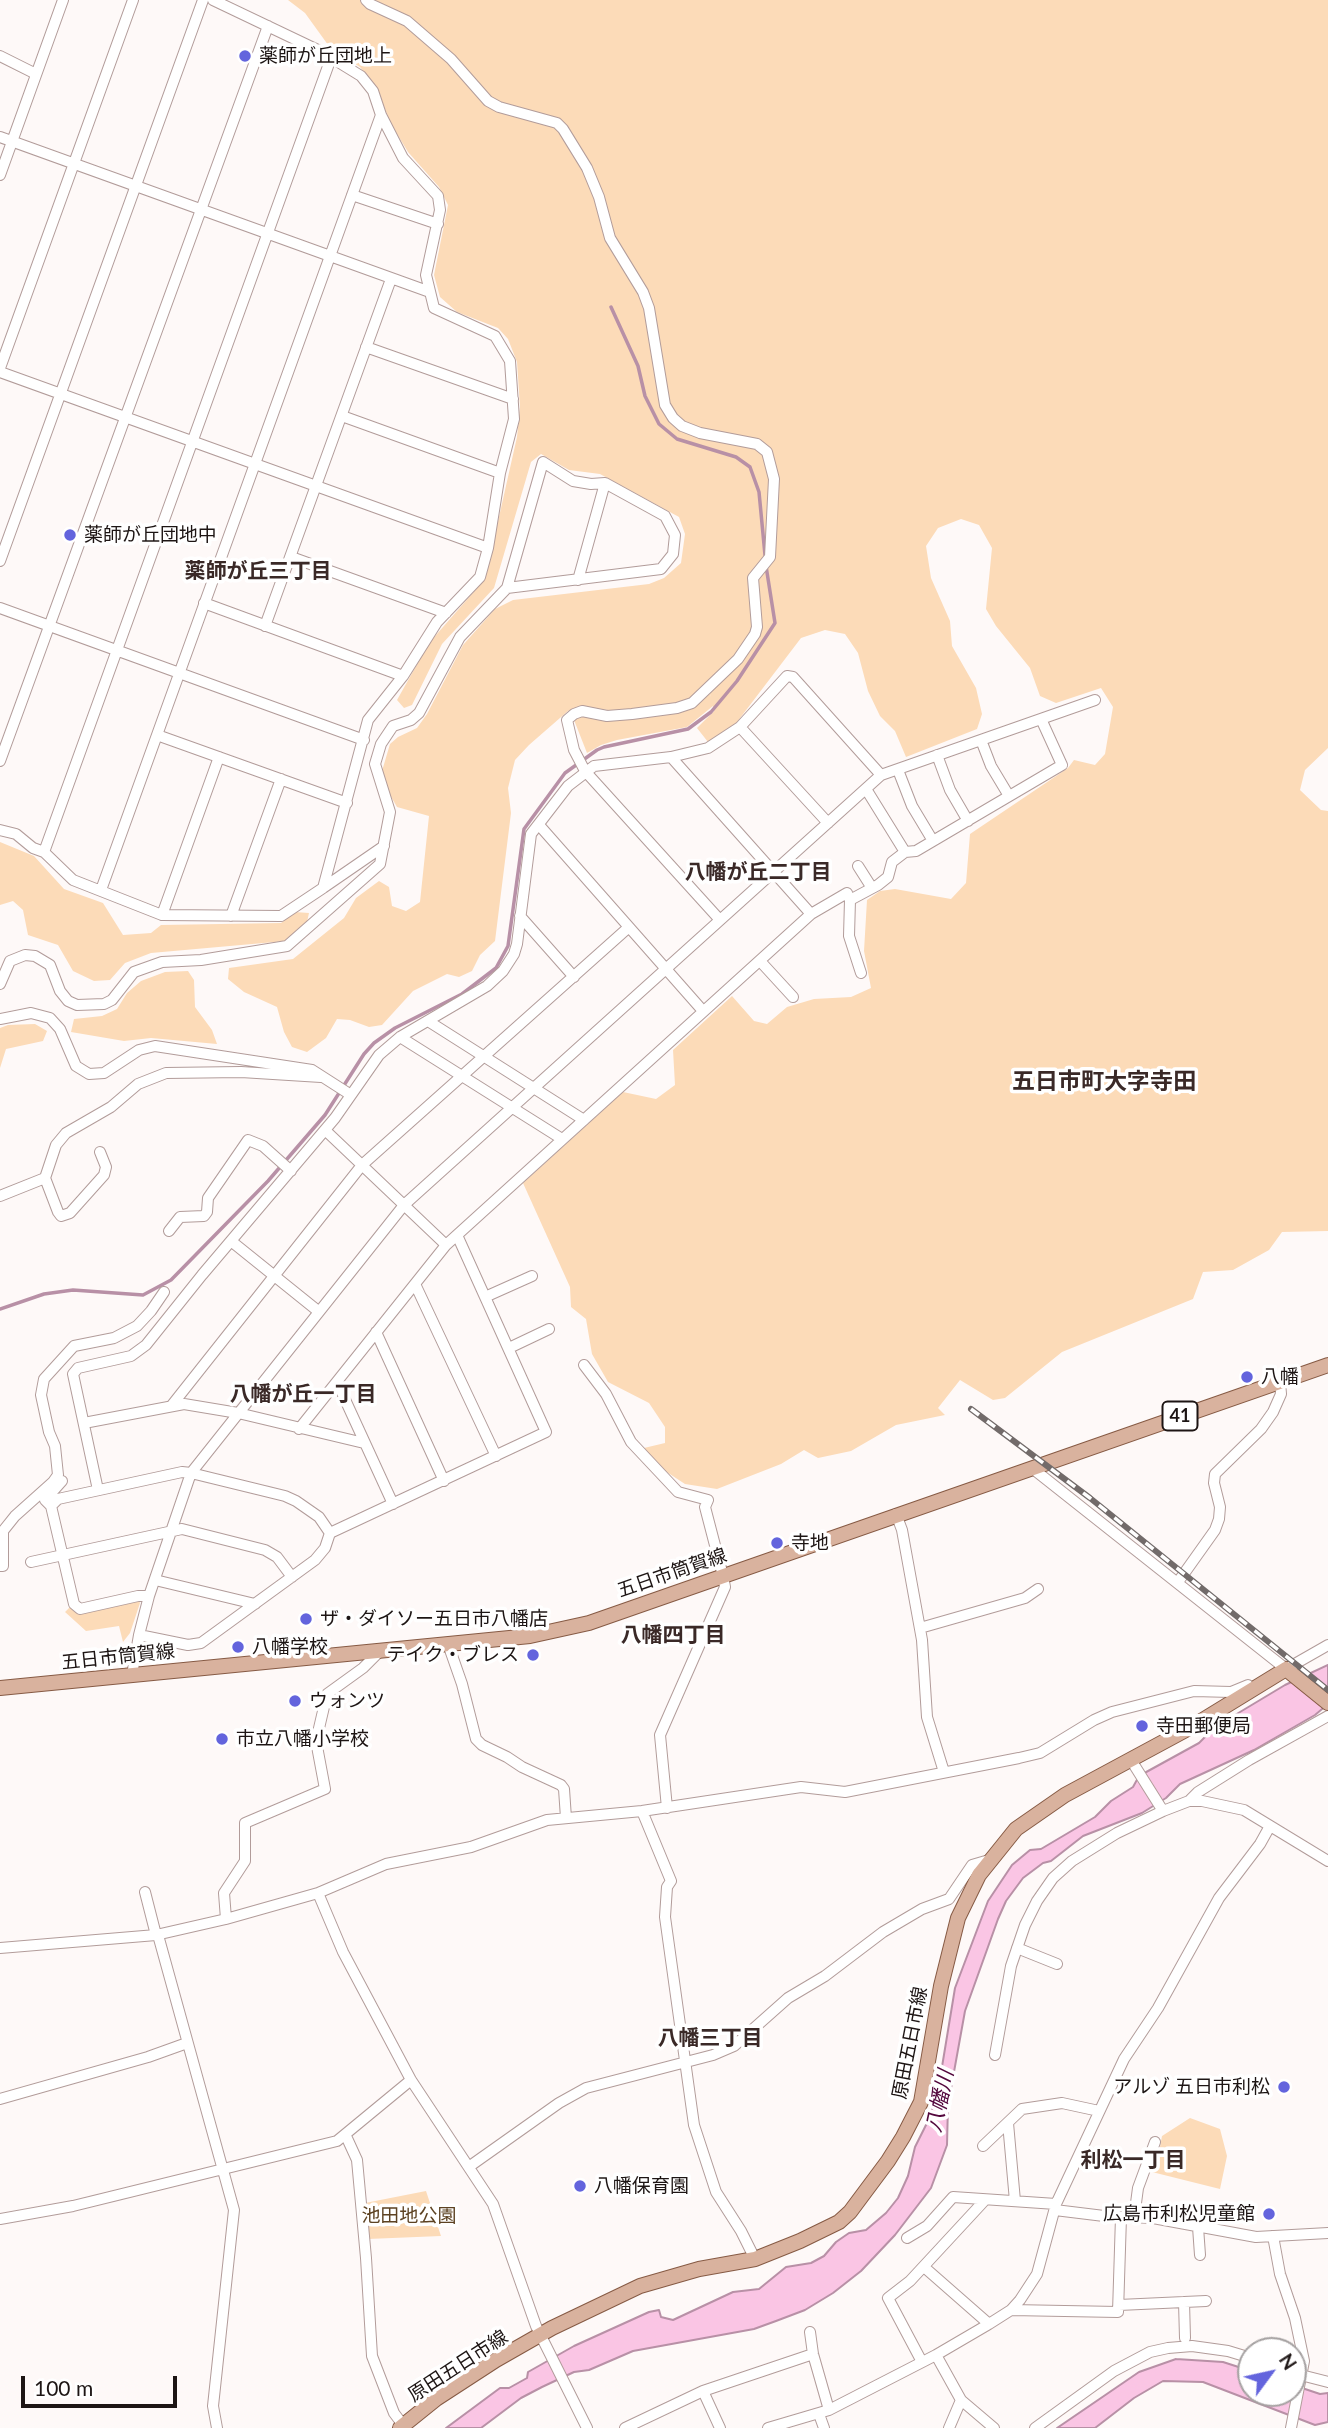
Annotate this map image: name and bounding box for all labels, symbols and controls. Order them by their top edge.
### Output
place label: 薬師が丘団地上 [259,45,392,67]
marker: 薬師が丘団地上 [237,48,253,64]
place label: 薬師が丘団地中 [84,524,217,546]
marker: 薬師が丘団地中 [62,527,78,543]
district label: 薬師が丘三丁目 [185,558,331,584]
district label: 八幡が丘二丁目 [685,859,831,885]
district label: 五日市町大字寺田 [1012,1068,1196,1096]
place label: 八幡 [1261,1366,1299,1388]
marker: 八幡 [1239,1369,1255,1385]
district label: 八幡が丘一丁目 [230,1381,376,1407]
road number: 41 [1162,1401,1198,1430]
place label: 寺地 [791,1532,829,1554]
marker: 寺地 [769,1535,785,1551]
street label: 五日市筒賀線 [614,1544,730,1602]
place label: ザ・ダイソー五日市八幡店 [320,1608,548,1630]
marker: ザ・ダイソー五日市八幡店 [298,1611,314,1627]
district label: 八幡四丁目 [621,1622,725,1648]
place label: 八幡学校 [252,1636,328,1658]
marker: 八幡学校 [230,1639,246,1655]
street label: 五日市筒賀線 [60,1640,176,1674]
place label: テイク・ブレス [386,1644,519,1666]
marker: テイク・ブレス [525,1647,541,1663]
place label: ウォンツ [309,1690,385,1712]
marker: ウォンツ [287,1693,303,1709]
place label: 寺田郵便局 [1156,1715,1251,1737]
marker: 寺田郵便局 [1134,1718,1150,1734]
place label: 市立八幡小学校 [236,1728,369,1750]
marker: 市立八幡小学校 [214,1731,230,1747]
street label: 原田五日市線 [888,1985,932,2101]
district label: 八幡三丁目 [658,2025,762,2051]
water label: 八幡川 [921,2068,959,2134]
place label: アルゾ 五日市利松 [1113,2076,1270,2098]
marker: アルゾ 五日市利松 [1276,2079,1292,2095]
district label: 利松一丁目 [1081,2147,1185,2173]
place label: 八幡保育園 [594,2175,689,2197]
marker: 八幡保育園 [572,2178,588,2194]
place label: 広島市利松児童館 [1103,2203,1255,2225]
park label: 池田地公園 [362,2205,456,2227]
marker: 広島市利松児童館 [1261,2206,1277,2222]
street label: 原田五日市線 [404,2325,512,2407]
north arrow [1237,2337,1307,2407]
text: N [1275,2349,1302,2374]
scale bar [24,2362,180,2406]
text: 100 m [34,2375,93,2400]

